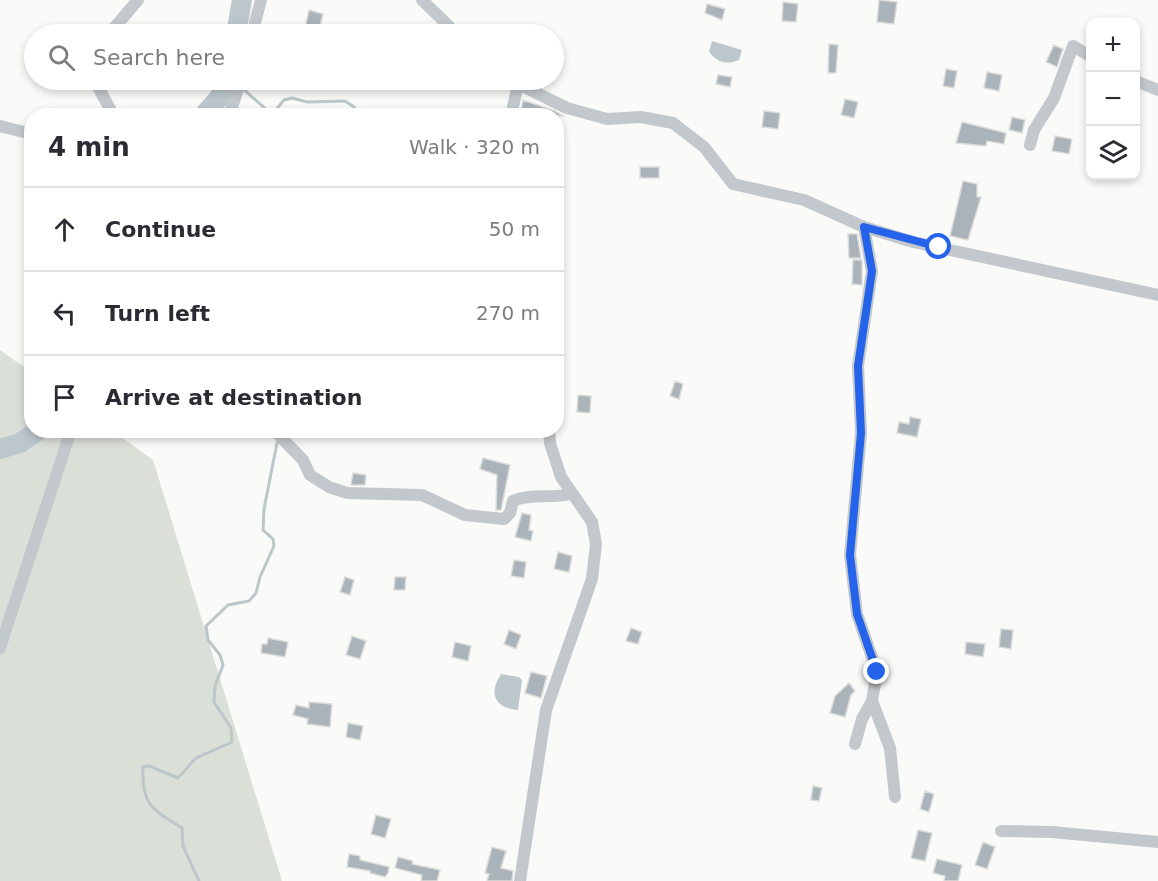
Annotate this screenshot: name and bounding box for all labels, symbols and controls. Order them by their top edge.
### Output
map controls [1086,18,1140,180]
button: + [1086,18,1140,72]
search box [24,24,564,90]
icon: search [45,41,78,74]
text: Search here [93,45,225,70]
button: − [1086,72,1140,126]
button: layers [1086,126,1140,180]
text: 4 min [48,132,130,162]
text: Walk · 320 m [409,135,540,159]
icon: ahead [48,213,81,246]
text: Continue [105,217,216,242]
text: 50 m [489,217,540,241]
route start [925,233,951,259]
icon: left [48,297,81,330]
text: Turn left [105,301,210,326]
text: 270 m [476,301,540,325]
icon: arrive [48,381,81,414]
text: Arrive at destination [105,385,362,410]
route end [863,658,889,684]

